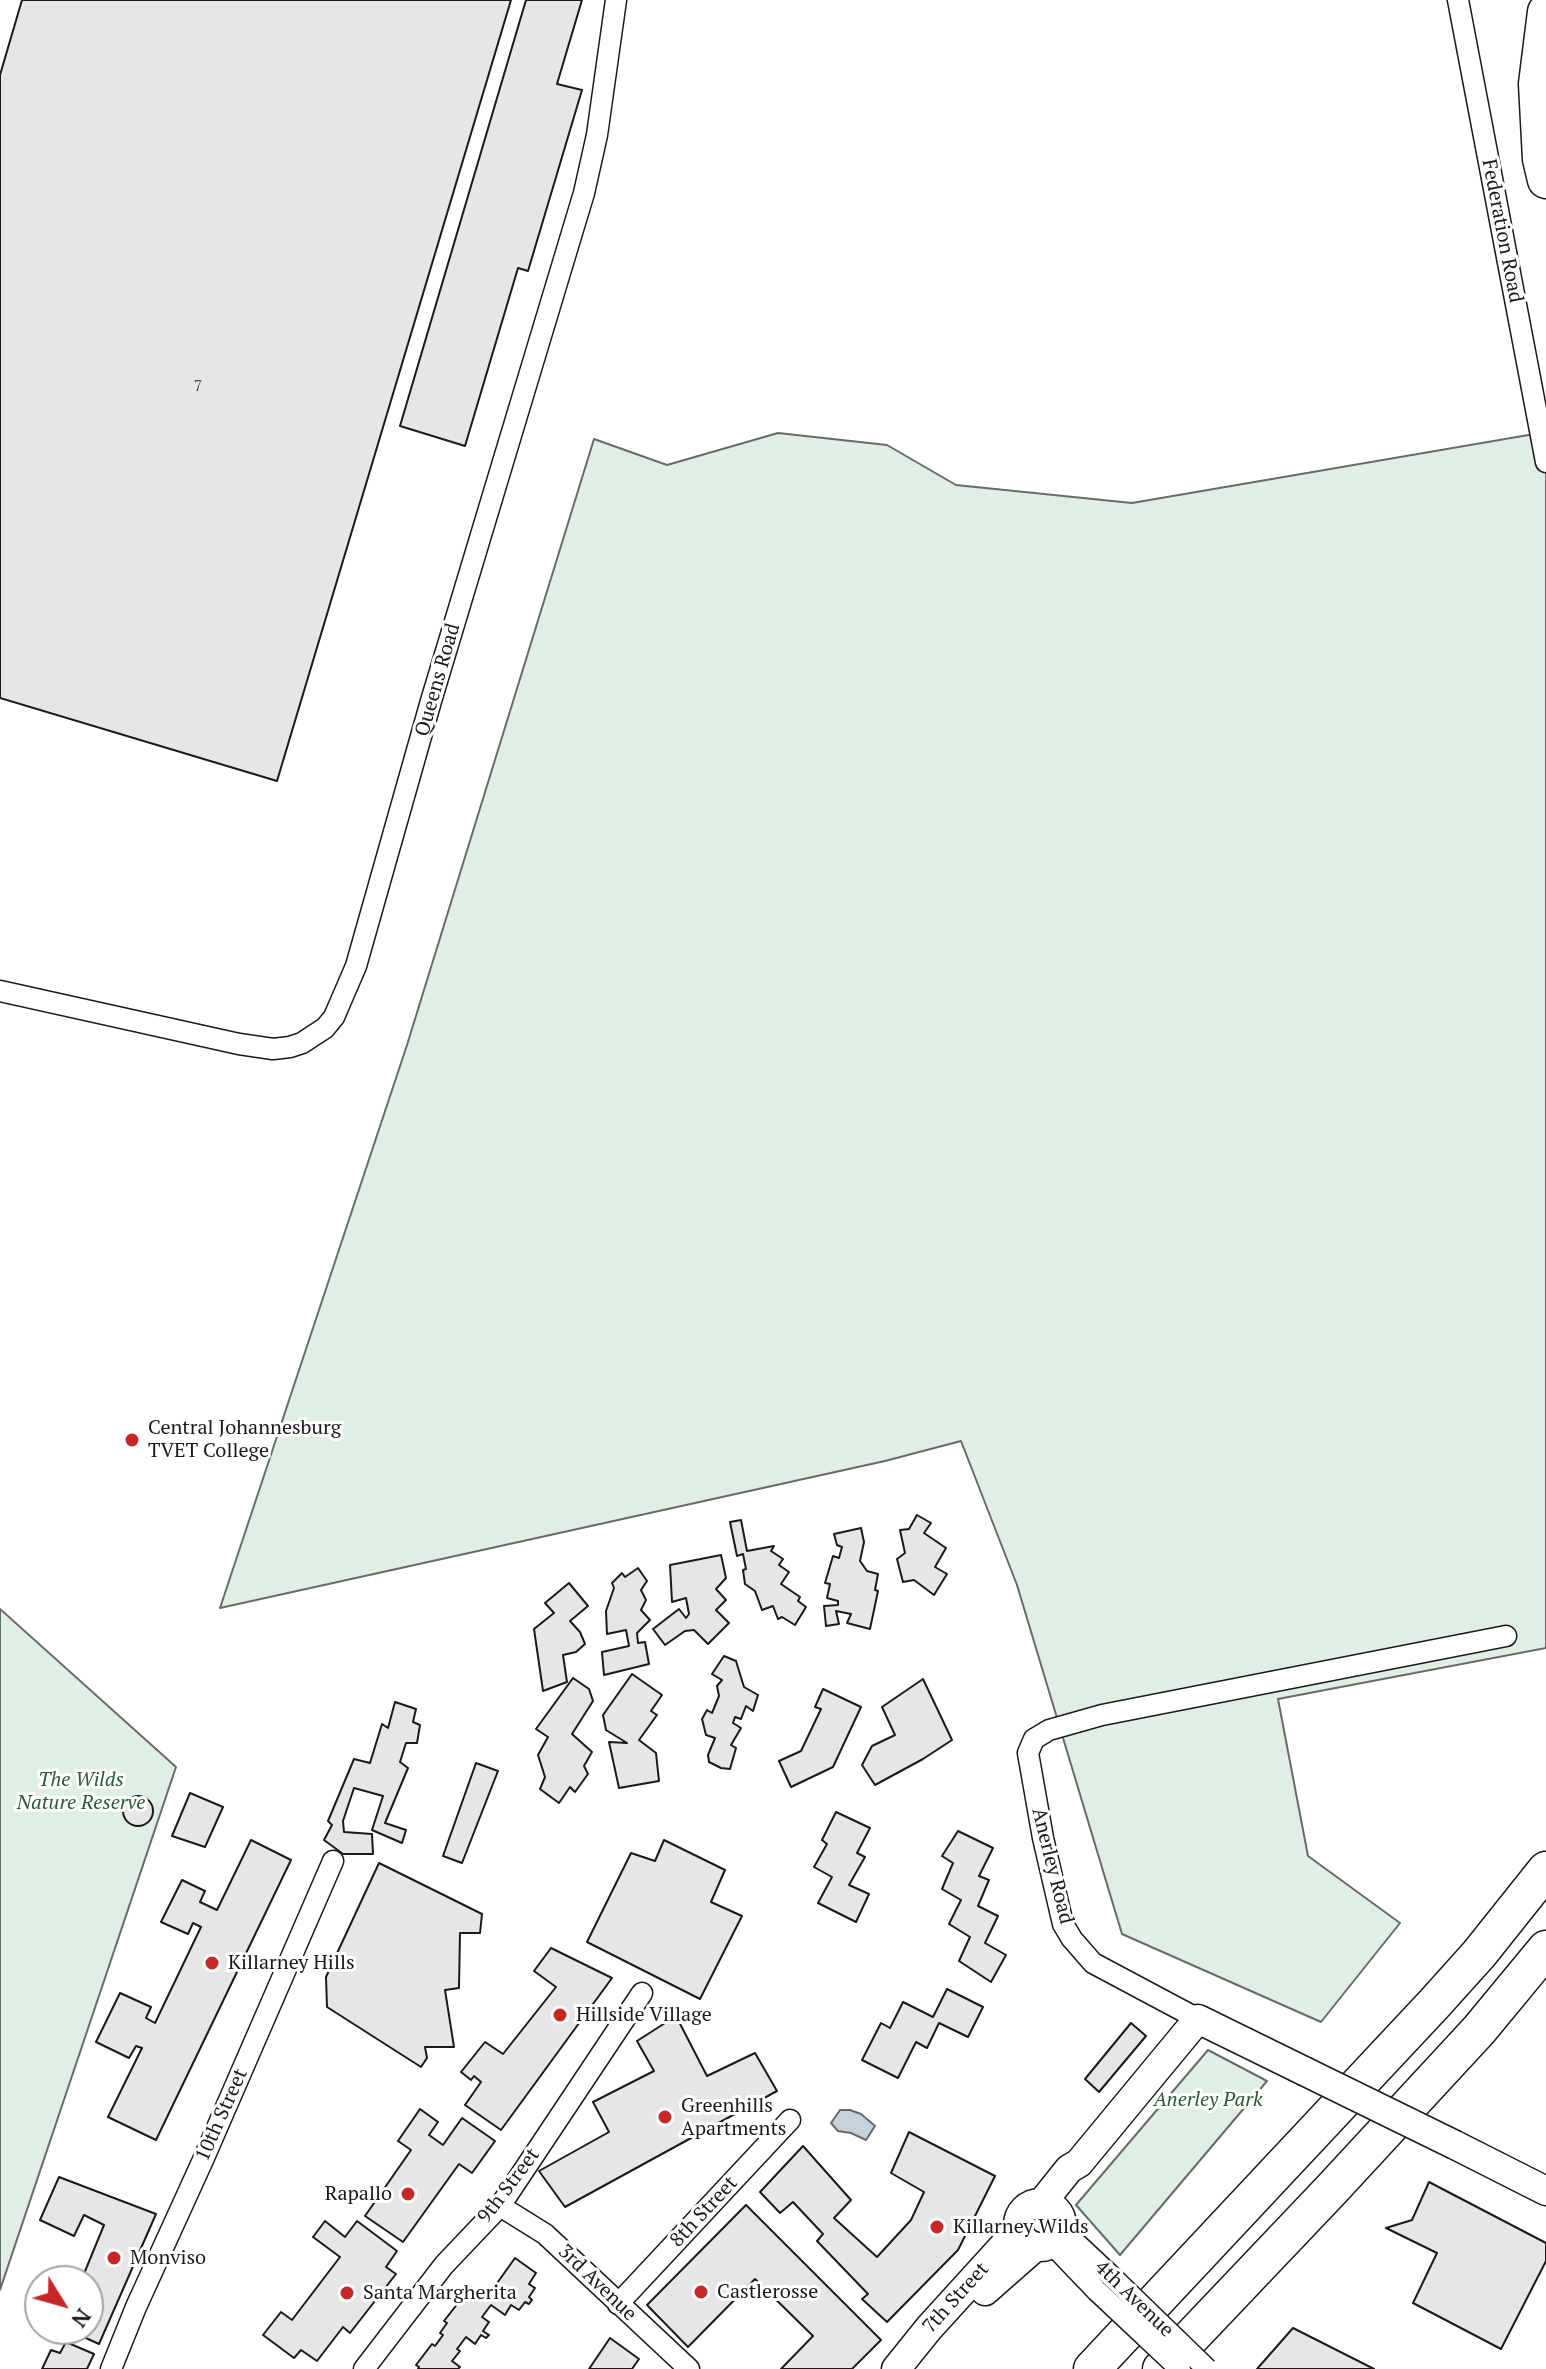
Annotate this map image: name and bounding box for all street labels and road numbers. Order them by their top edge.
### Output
street label: Federation Road [1476,157,1528,305]
street label: Queens Road [410,621,466,739]
street label: Anerley Road [1026,1806,1078,1926]
street label: 10th Street [191,2065,253,2165]
street label: 9th Street [473,2144,545,2228]
street label: 8th Street [665,2172,743,2252]
street label: 3rd Avenue [553,2240,641,2326]
street label: 4th Avenue [1090,2256,1178,2342]
street label: 7th Street [918,2258,994,2338]

